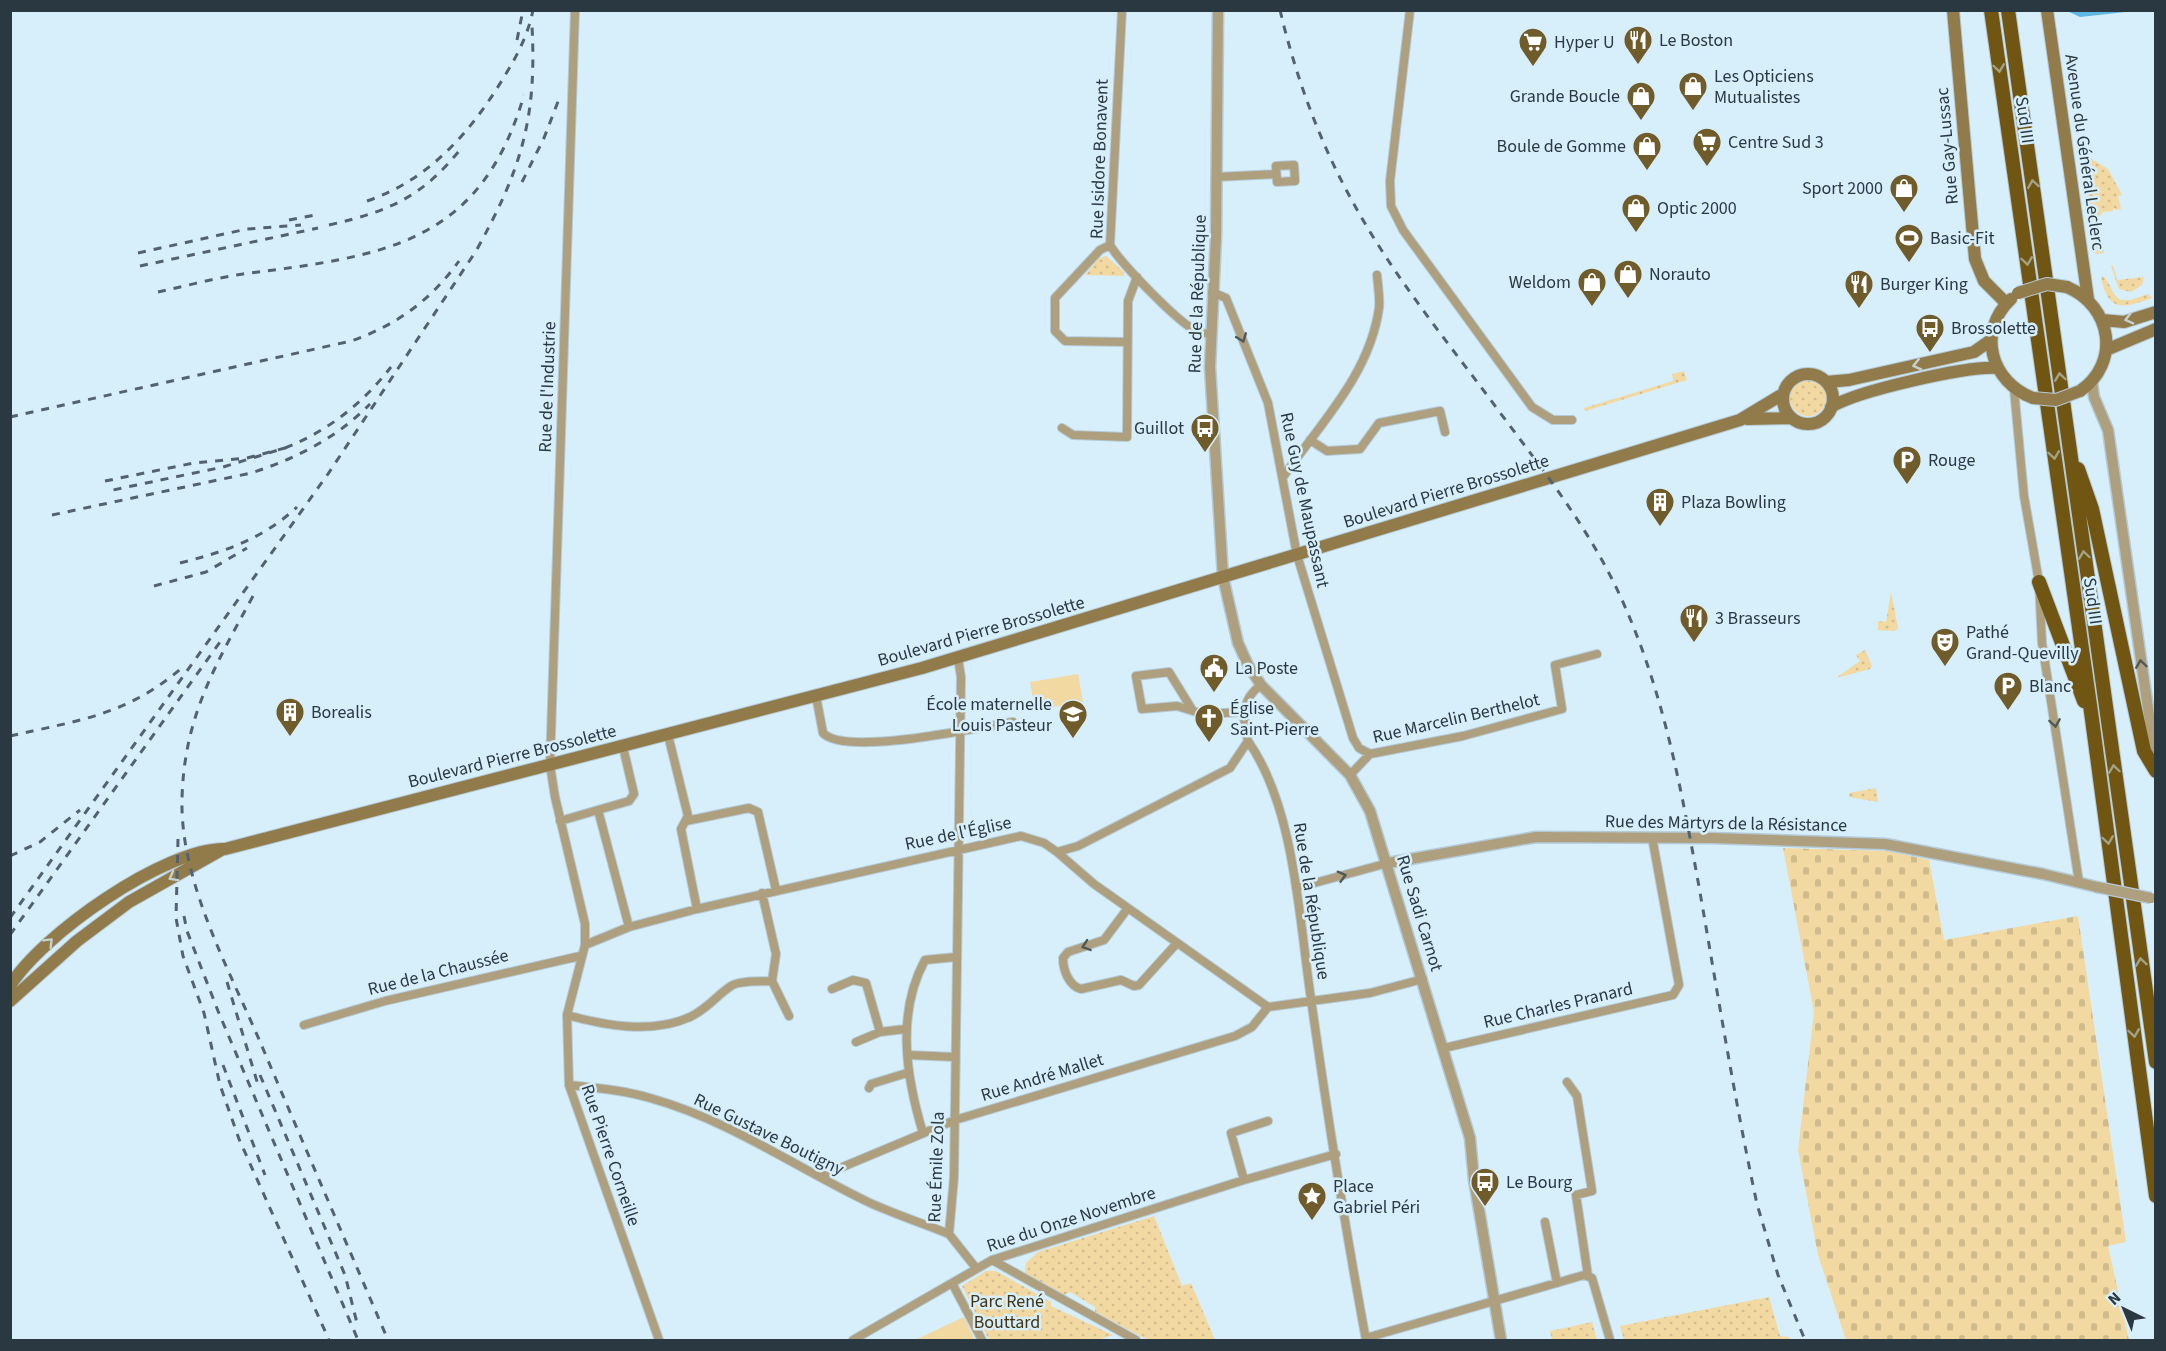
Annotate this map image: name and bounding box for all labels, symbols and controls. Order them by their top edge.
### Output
restaurant icon: Le Boston [1622,24,1654,66]
supermarket icon: Hyper U [1517,26,1549,68]
place label: Le Boston [1659,28,1733,53]
place label: Hyper U [1554,30,1615,55]
street label: Avenue du Général Leclerc [2058,52,2111,252]
place label: Les Opticiens Mutualistes [1714,64,1814,110]
one-way arrow [1993,64,2005,73]
shop icon: Les Opticiens Mutualistes [1677,70,1709,112]
street label: Rue Isidore Bonavent [1084,79,1115,239]
shop icon: Grande Boucle [1625,80,1657,122]
place label: Grande Boucle [1510,84,1620,109]
street label: Rue Gay-Lussac [1930,86,1965,206]
street label: Sud III [2009,95,2040,145]
supermarket icon: Centre Sud 3 [1691,126,1723,168]
shop icon: Boule de Gomme [1631,130,1663,172]
place label: Centre Sud 3 [1728,130,1824,155]
place label: Boule de Gomme [1497,134,1626,159]
shop icon: Sport 2000 [1888,172,1920,214]
place label: Sport 2000 [1802,176,1883,201]
one-way arrow [2027,179,2040,189]
shop icon: Optic 2000 [1620,192,1652,234]
place label: Optic 2000 [1657,196,1737,221]
street label: Rue de la République [1182,214,1213,374]
sports icon: Basic-Fit [1893,222,1925,264]
place label: Basic-Fit [1930,226,1994,251]
one-way arrow [2020,257,2032,266]
shop icon: Norauto [1612,258,1644,300]
place label: Norauto [1649,262,1711,287]
shop icon: Weldom [1576,266,1608,308]
restaurant icon: Burger King [1843,268,1875,310]
place label: Weldom [1509,270,1571,295]
place label: Burger King [1880,272,1968,297]
bus stop icon: Brossolette [1914,312,1946,354]
one-way arrow [2124,312,2134,325]
place label: Brossolette [1951,316,2036,341]
street label: Rue de l'Industrie [533,321,562,453]
one-way arrow [1235,331,1247,342]
one-way arrow [1912,358,1922,371]
one-way arrow [2054,372,2066,381]
street label: Rue Guy de Maupassant [1274,410,1335,590]
bus stop icon: Guillot [1189,412,1221,454]
place label: Guillot [1134,416,1184,441]
parking icon: Rouge [1891,444,1923,486]
street label: Boulevard Pierre Brossolette [1340,448,1552,535]
place label: Rouge [1928,448,1975,473]
one-way arrow [2048,450,2060,459]
building icon: Plaza Bowling [1644,486,1676,528]
place label: Plaza Bowling [1681,490,1786,515]
one-way arrow [2079,550,2091,560]
street label: Sud III [2077,576,2108,626]
street label: Boulevard Pierre Brossolette [875,590,1087,673]
restaurant icon: 3 Brasseurs [1678,602,1710,644]
place label: 3 Brasseurs [1715,606,1801,631]
place label: Pathé Grand-Quevilly [1966,620,2079,666]
theatre icon: Pathé Grand-Quevilly [1929,626,1961,668]
public building icon: La Poste [1198,652,1230,694]
place label: La Poste [1235,656,1298,681]
one-way arrow [2136,660,2148,669]
parking icon: Blanc [1992,670,2024,712]
place label: Blanc [2029,674,2071,699]
street label: Rue Marcelin Berthelot [1370,687,1542,750]
place label: École maternelle Louis Pasteur [926,692,1053,738]
building icon: Borealis [274,696,306,738]
place label: Église Saint-Pierre [1230,696,1319,742]
school or university icon: École maternelle Louis Pasteur [1057,698,1089,740]
place label: Borealis [311,700,372,725]
church icon: Église Saint-Pierre [1193,702,1225,744]
street label: Boulevard Pierre Brossolette [405,718,619,794]
one-way arrow [2048,718,2061,728]
one-way arrow [2109,764,2121,774]
street label: Rue des Martyrs de la Résistance [1605,809,1847,838]
street label: Rue de l'Église [903,810,1014,857]
street label: Rue de la République [1287,821,1336,982]
one-way arrow [2101,835,2114,844]
street label: Rue Sadi Carnot [1390,852,1449,974]
one-way arrow [169,870,179,881]
one-way arrow [1337,870,1347,883]
one-way arrow [1081,938,1092,951]
one-way arrow [42,939,53,950]
street label: Rue de la Chaussée [365,943,511,1002]
one-way arrow [2136,957,2148,967]
street label: Rue Charles Pranard [1481,976,1635,1035]
one-way arrow [2127,1028,2139,1038]
street label: Rue André Mallet [978,1047,1106,1108]
street label: Rue Pierre Corneille [575,1081,647,1230]
street label: Rue Gustave Boutigny [689,1087,849,1182]
street label: Rue Émile Zola [922,1111,951,1223]
bus stop icon: Le Bourg [1469,1166,1501,1208]
place label: Le Bourg [1506,1170,1572,1195]
place label: Place Gabriel Péri [1333,1174,1420,1220]
street label: Rue du Onze Novembre [983,1180,1159,1259]
place icon: Place Gabriel Péri [1296,1180,1328,1222]
north arrow [2094,1279,2154,1339]
text: N [2103,1287,2126,1310]
park label: Parc René Bouttard [970,1289,1044,1335]

